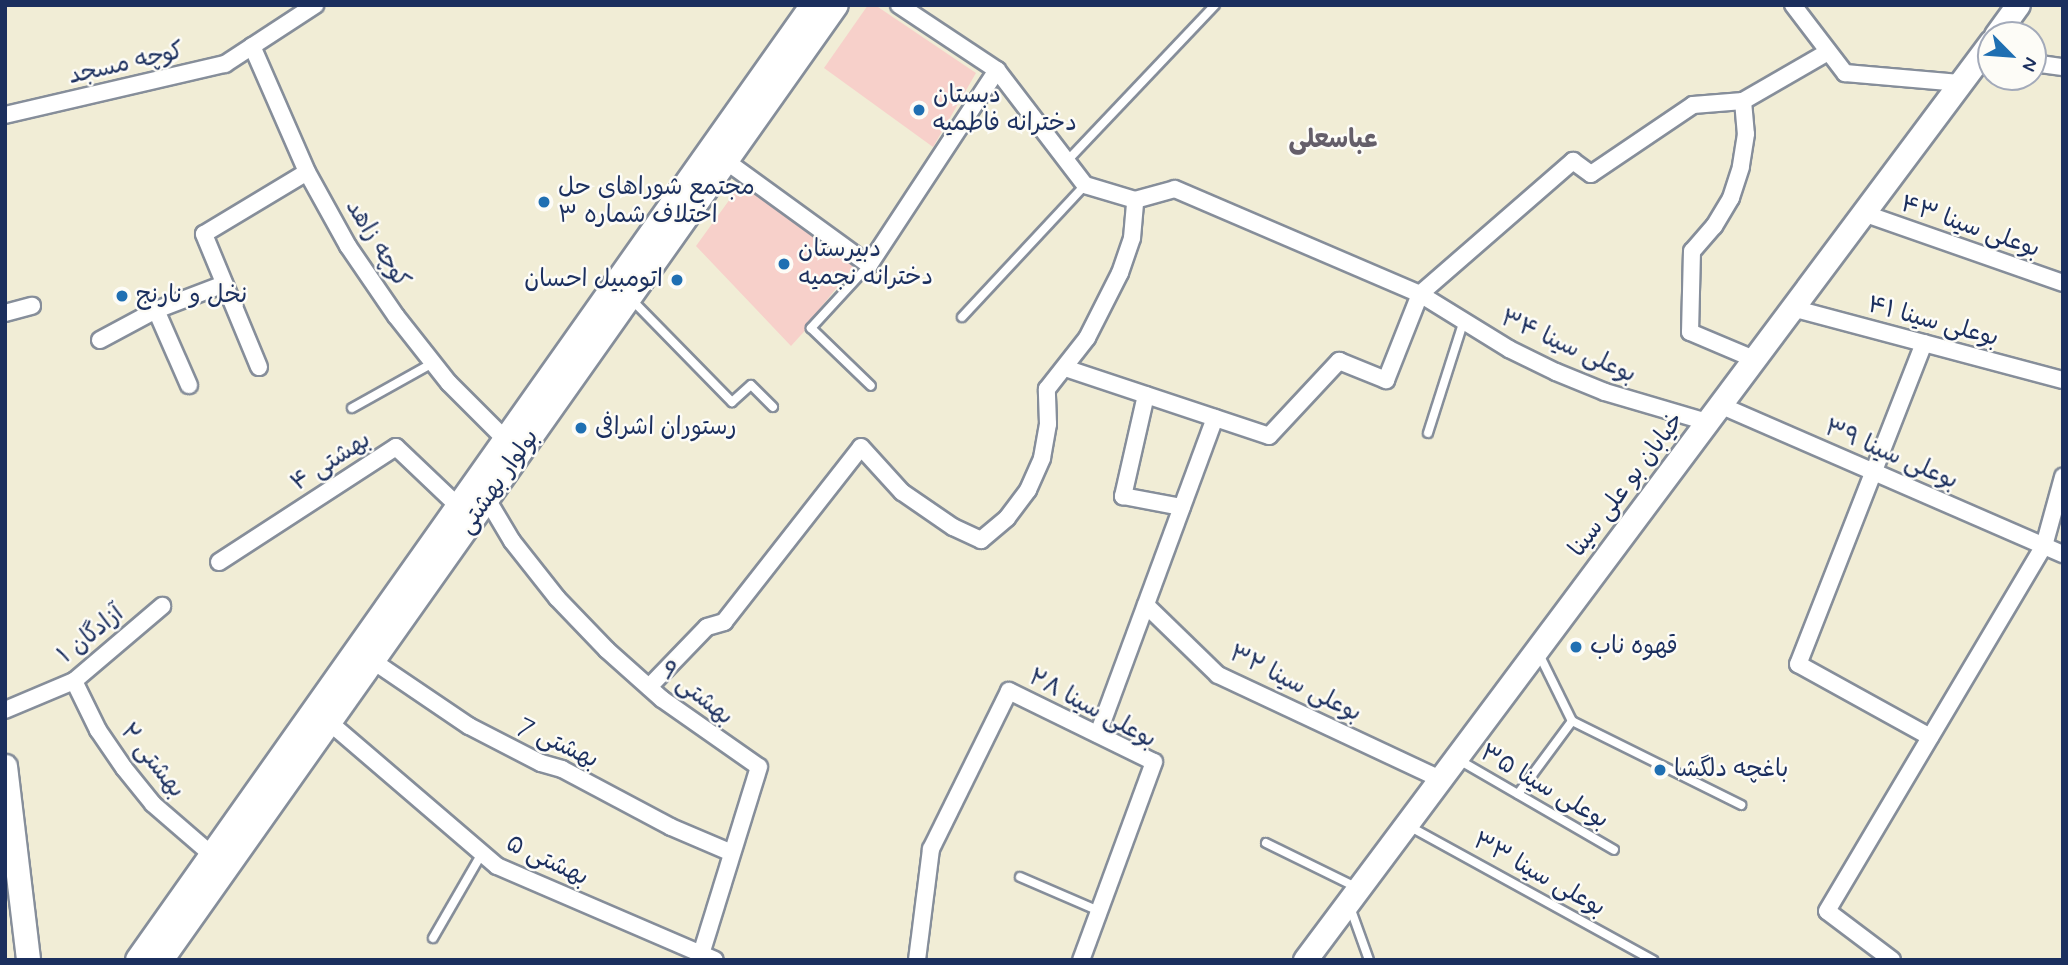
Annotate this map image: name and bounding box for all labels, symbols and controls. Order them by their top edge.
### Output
north arrow [1977,21,2047,91]
street label: کوچه مسجد [66,37,186,91]
text: N [2016,53,2044,75]
place label: دبستان دخترانه فاطمیه [933,82,1077,138]
marker: دبستان دخترانه فاطمیه [911,102,927,118]
district label: عباسعلی [1289,125,1377,157]
place label: مجتمع شوراهای حل اختلاف شماره ۳ [558,174,755,230]
street label: بوعلی سینا ۴۳ [1897,190,2043,264]
street label: کوچه زاهد [339,194,415,294]
marker: مجتمع شوراهای حل اختلاف شماره ۳ [536,194,552,210]
place label: دبیرستان دخترانه نجمیه [798,236,933,292]
marker: دبیرستان دخترانه نجمیه [776,256,792,272]
place label: اتومبیل احسان [524,266,663,294]
marker: اتومبیل احسان [669,272,685,288]
place label: نخل و نارنج [136,282,247,310]
marker: نخل و نارنج [114,288,130,304]
street label: بوعلی سینا ۴۱ [1864,291,2002,353]
street label: بوعلی سینا ۳۴ [1496,304,1640,390]
street label: خیابان بو علی سینا [1563,407,1691,563]
place label: رستوران اشرافی [595,414,737,442]
street label: بوعلی سینا ۳۹ [1820,414,1962,496]
marker: رستوران اشرافی [573,420,589,436]
street label: بولوار بهشتی [452,424,546,540]
street label: بهشتی ۴ [286,426,376,498]
street label: آزادگان ۱ [52,600,130,670]
place label: قهوه ناب [1590,633,1678,661]
marker: قهوه ناب [1568,639,1584,655]
street label: بوعلی سینا ۳۲ [1224,640,1366,728]
street label: بهشتی ۹ [653,656,739,732]
street label: بوعلی سینا ۲۸ [1023,663,1161,755]
street label: بهشتی 7 [513,713,603,775]
street label: بهشتی ۲ [113,718,191,804]
street label: بوعلی سینا ۳۵ [1475,739,1613,835]
place label: باغچه دلگشا [1674,756,1789,784]
marker: باغچه دلگشا [1652,762,1668,778]
street label: بوعلی سینا ۳۳ [1468,827,1610,923]
street label: بهشتی ۵ [501,829,593,893]

